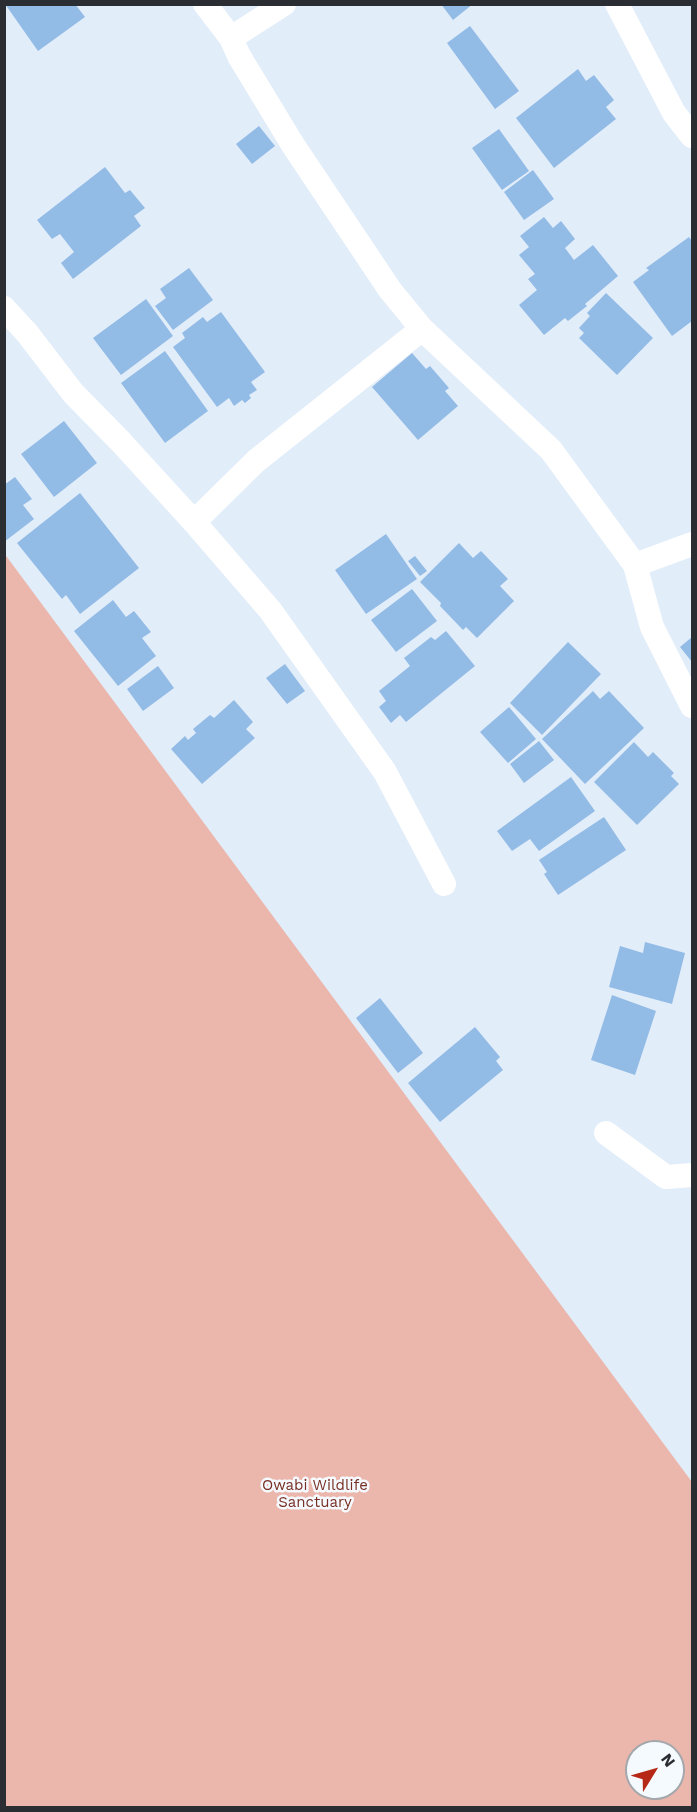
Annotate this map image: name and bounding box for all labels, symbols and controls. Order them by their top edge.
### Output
park label: Owabi Wildlife Sanctuary [262,1477,368,1512]
north arrow [625,1740,685,1800]
text: N [657,1750,679,1771]

